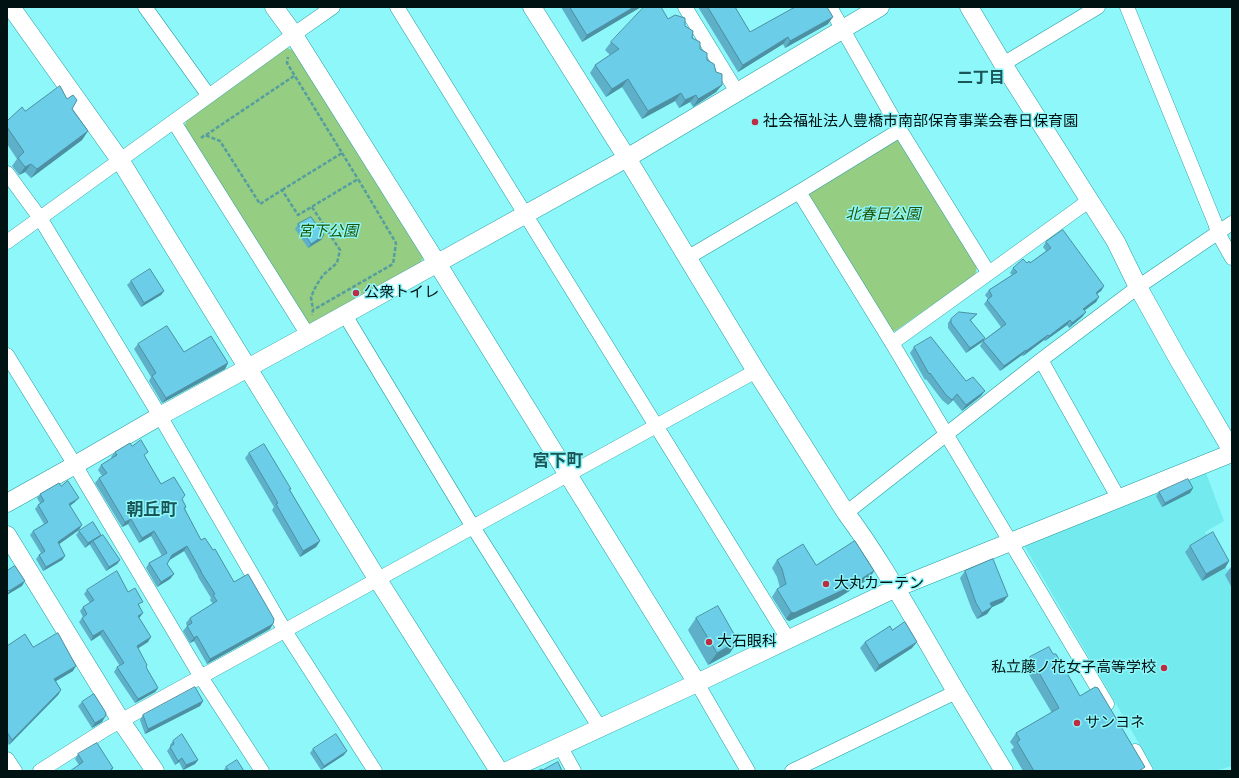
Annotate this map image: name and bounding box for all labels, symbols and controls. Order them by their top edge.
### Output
district label: 二丁目 [957,68,1005,88]
place label: 社会福祉法人豊橋市南部保育事業会春日保育園 [763,113,1078,131]
marker: 社会福祉法人豊橋市南部保育事業会春日保育園 [750,117,760,127]
park label: 北春日公園 [846,206,920,224]
park label: 宮下公園 [298,223,358,241]
place label: 公衆トイレ [364,284,439,302]
marker: 公衆トイレ [351,288,361,298]
district label: 宮下町 [533,451,583,471]
district label: 朝丘町 [127,500,177,520]
place label: 大丸カーテン [834,575,924,593]
marker: 大丸カーテン [821,579,831,589]
place label: 大石眼科 [717,633,777,651]
marker: 大石眼科 [704,637,714,647]
place label: 私立藤ノ花女子高等学校 [991,659,1156,677]
marker: 私立藤ノ花女子高等学校 [1159,663,1169,673]
place label: サンヨネ [1085,714,1145,732]
marker: サンヨネ [1072,718,1082,728]

